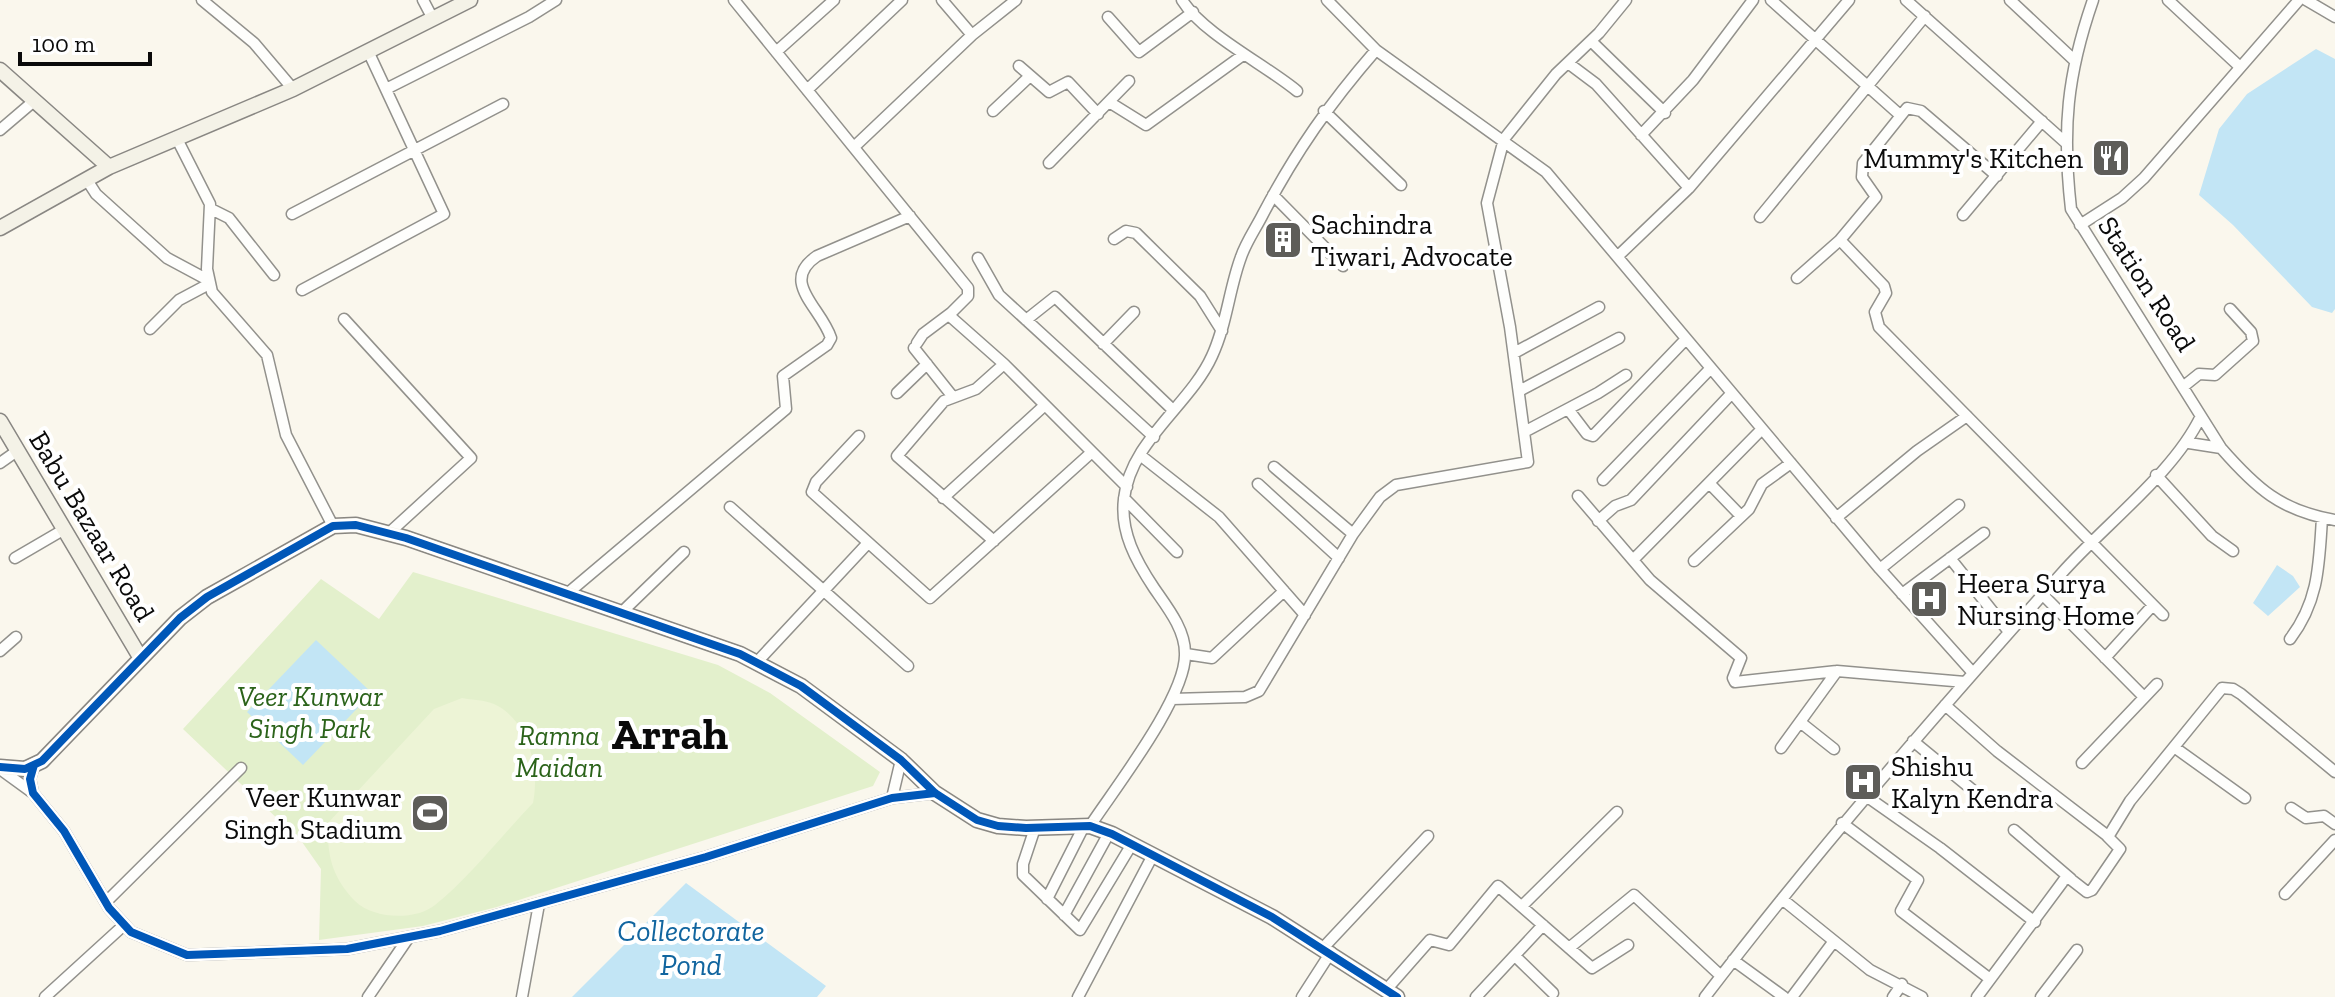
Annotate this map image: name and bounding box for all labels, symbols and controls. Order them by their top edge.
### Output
scale bar [20,16,150,66]
text: 100 m [32,29,95,58]
restaurant icon: Mummy's Kitchen [2090,137,2132,179]
place label: Mummy's Kitchen [1863,142,2083,175]
place label: Sachindra Tiwari, Advocate [1311,208,1513,273]
street label: Station Road [2091,210,2203,358]
building icon: Sachindra Tiwari, Advocate [1262,219,1304,261]
street label: Babu Bazaar Road [22,425,162,627]
place label: Heera Surya Nursing Home [1957,567,2135,632]
hospital icon: Heera Surya Nursing Home [1908,578,1950,620]
park label: Veer Kunwar Singh Park [237,680,383,745]
district label: Arrah [612,707,728,760]
park label: Ramna Maidan [515,719,603,784]
place label: Shishu Kalyn Kendra [1891,750,2054,815]
hospital icon: Shishu Kalyn Kendra [1842,761,1884,803]
place label: Veer Kunwar Singh Stadium [224,781,402,846]
sports icon: Veer Kunwar Singh Stadium [409,792,451,834]
water label: Collectorate Pond [617,913,765,983]

